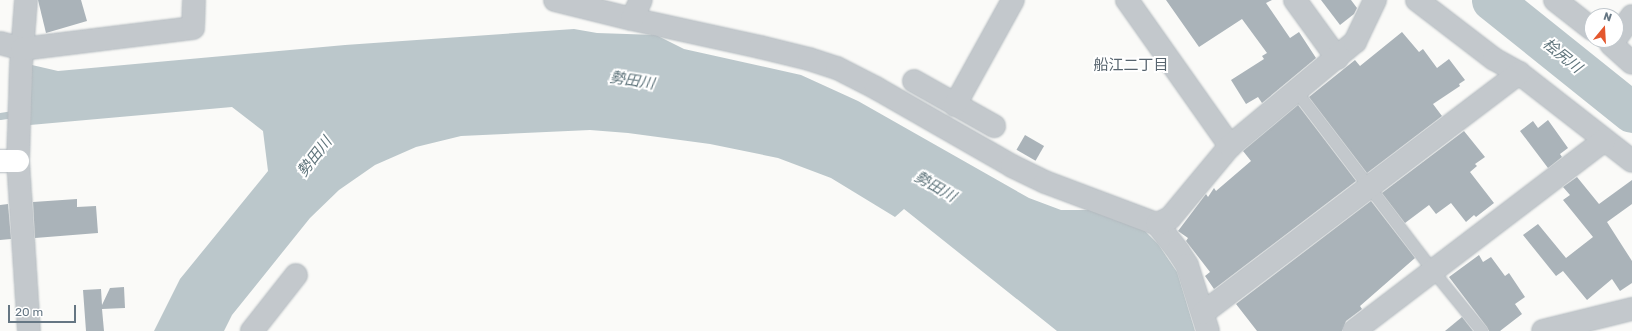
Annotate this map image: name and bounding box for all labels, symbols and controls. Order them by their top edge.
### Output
north arrow [1584,8,1624,48]
text: N [1602,10,1613,24]
water label: 桧尻川 [1539,35,1585,77]
district label: 船江二丁目 [1094,57,1168,75]
water label: 勢田川 [608,69,656,93]
water label: 勢田川 [294,134,336,180]
water label: 勢田川 [911,168,959,206]
scale bar [10,297,78,323]
text: 20 m [15,305,43,319]

